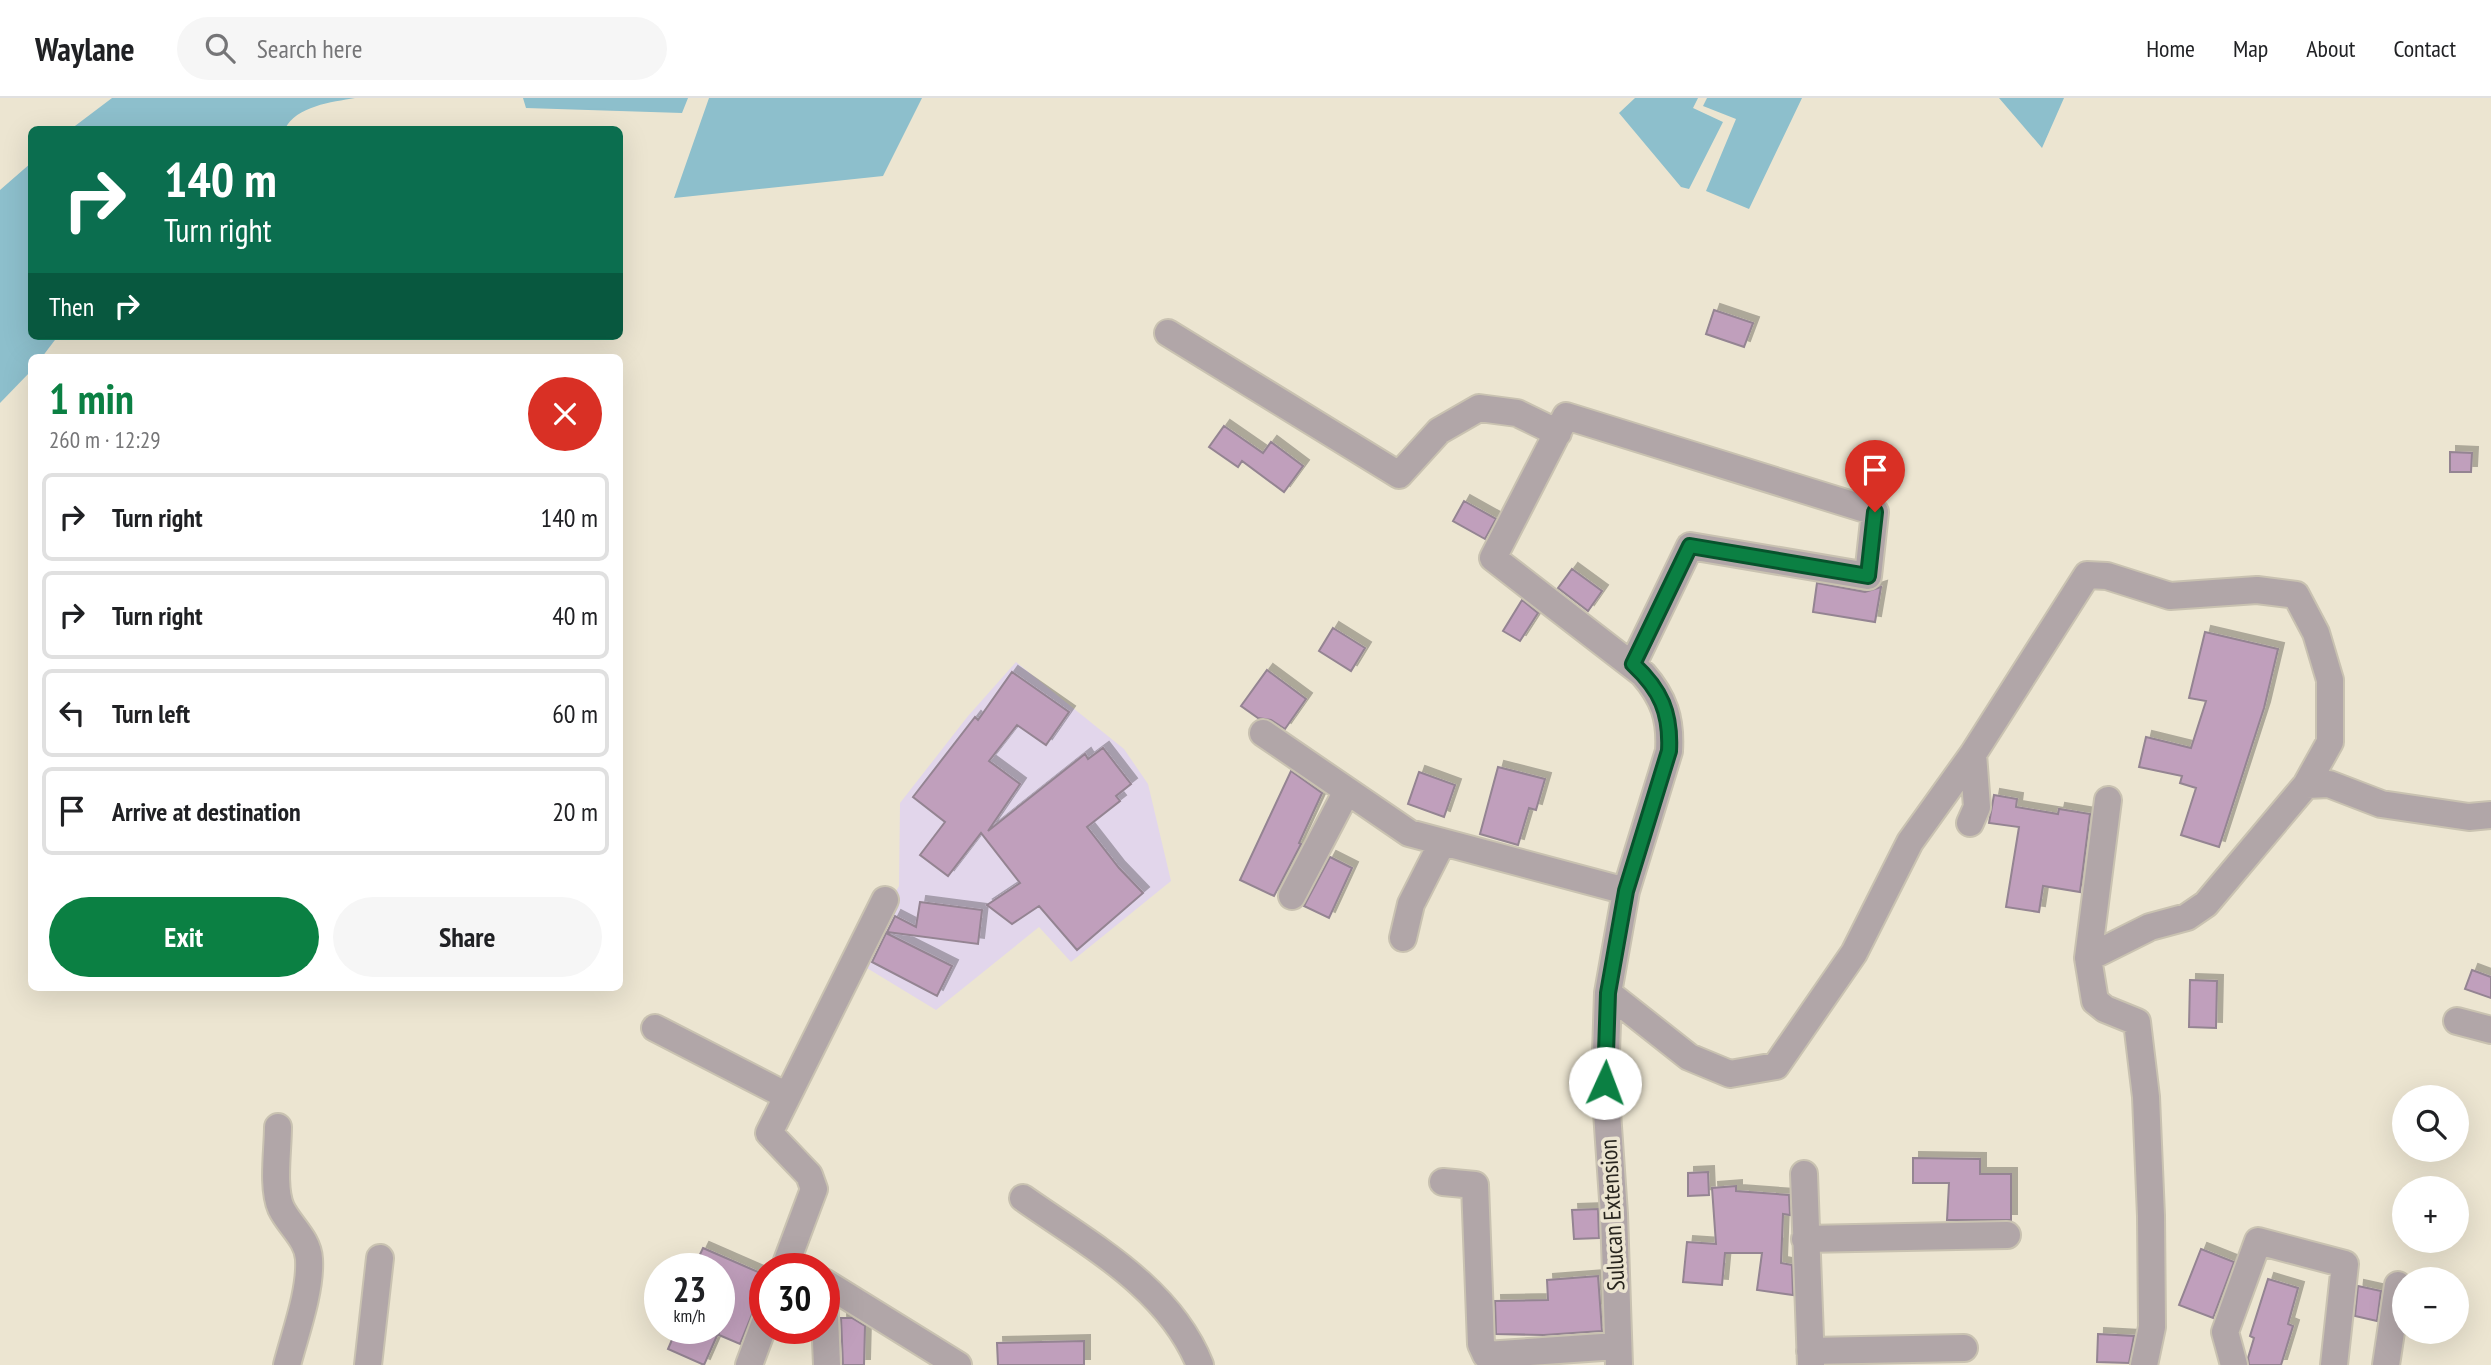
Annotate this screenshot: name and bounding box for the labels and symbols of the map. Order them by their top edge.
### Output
pin [1845,440,1905,512]
position arrow [1568,1046,1642,1120]
street label: Sulucan Extension [1593,1138,1631,1292]
speed limit sign: 30 [749,1253,840,1344]

